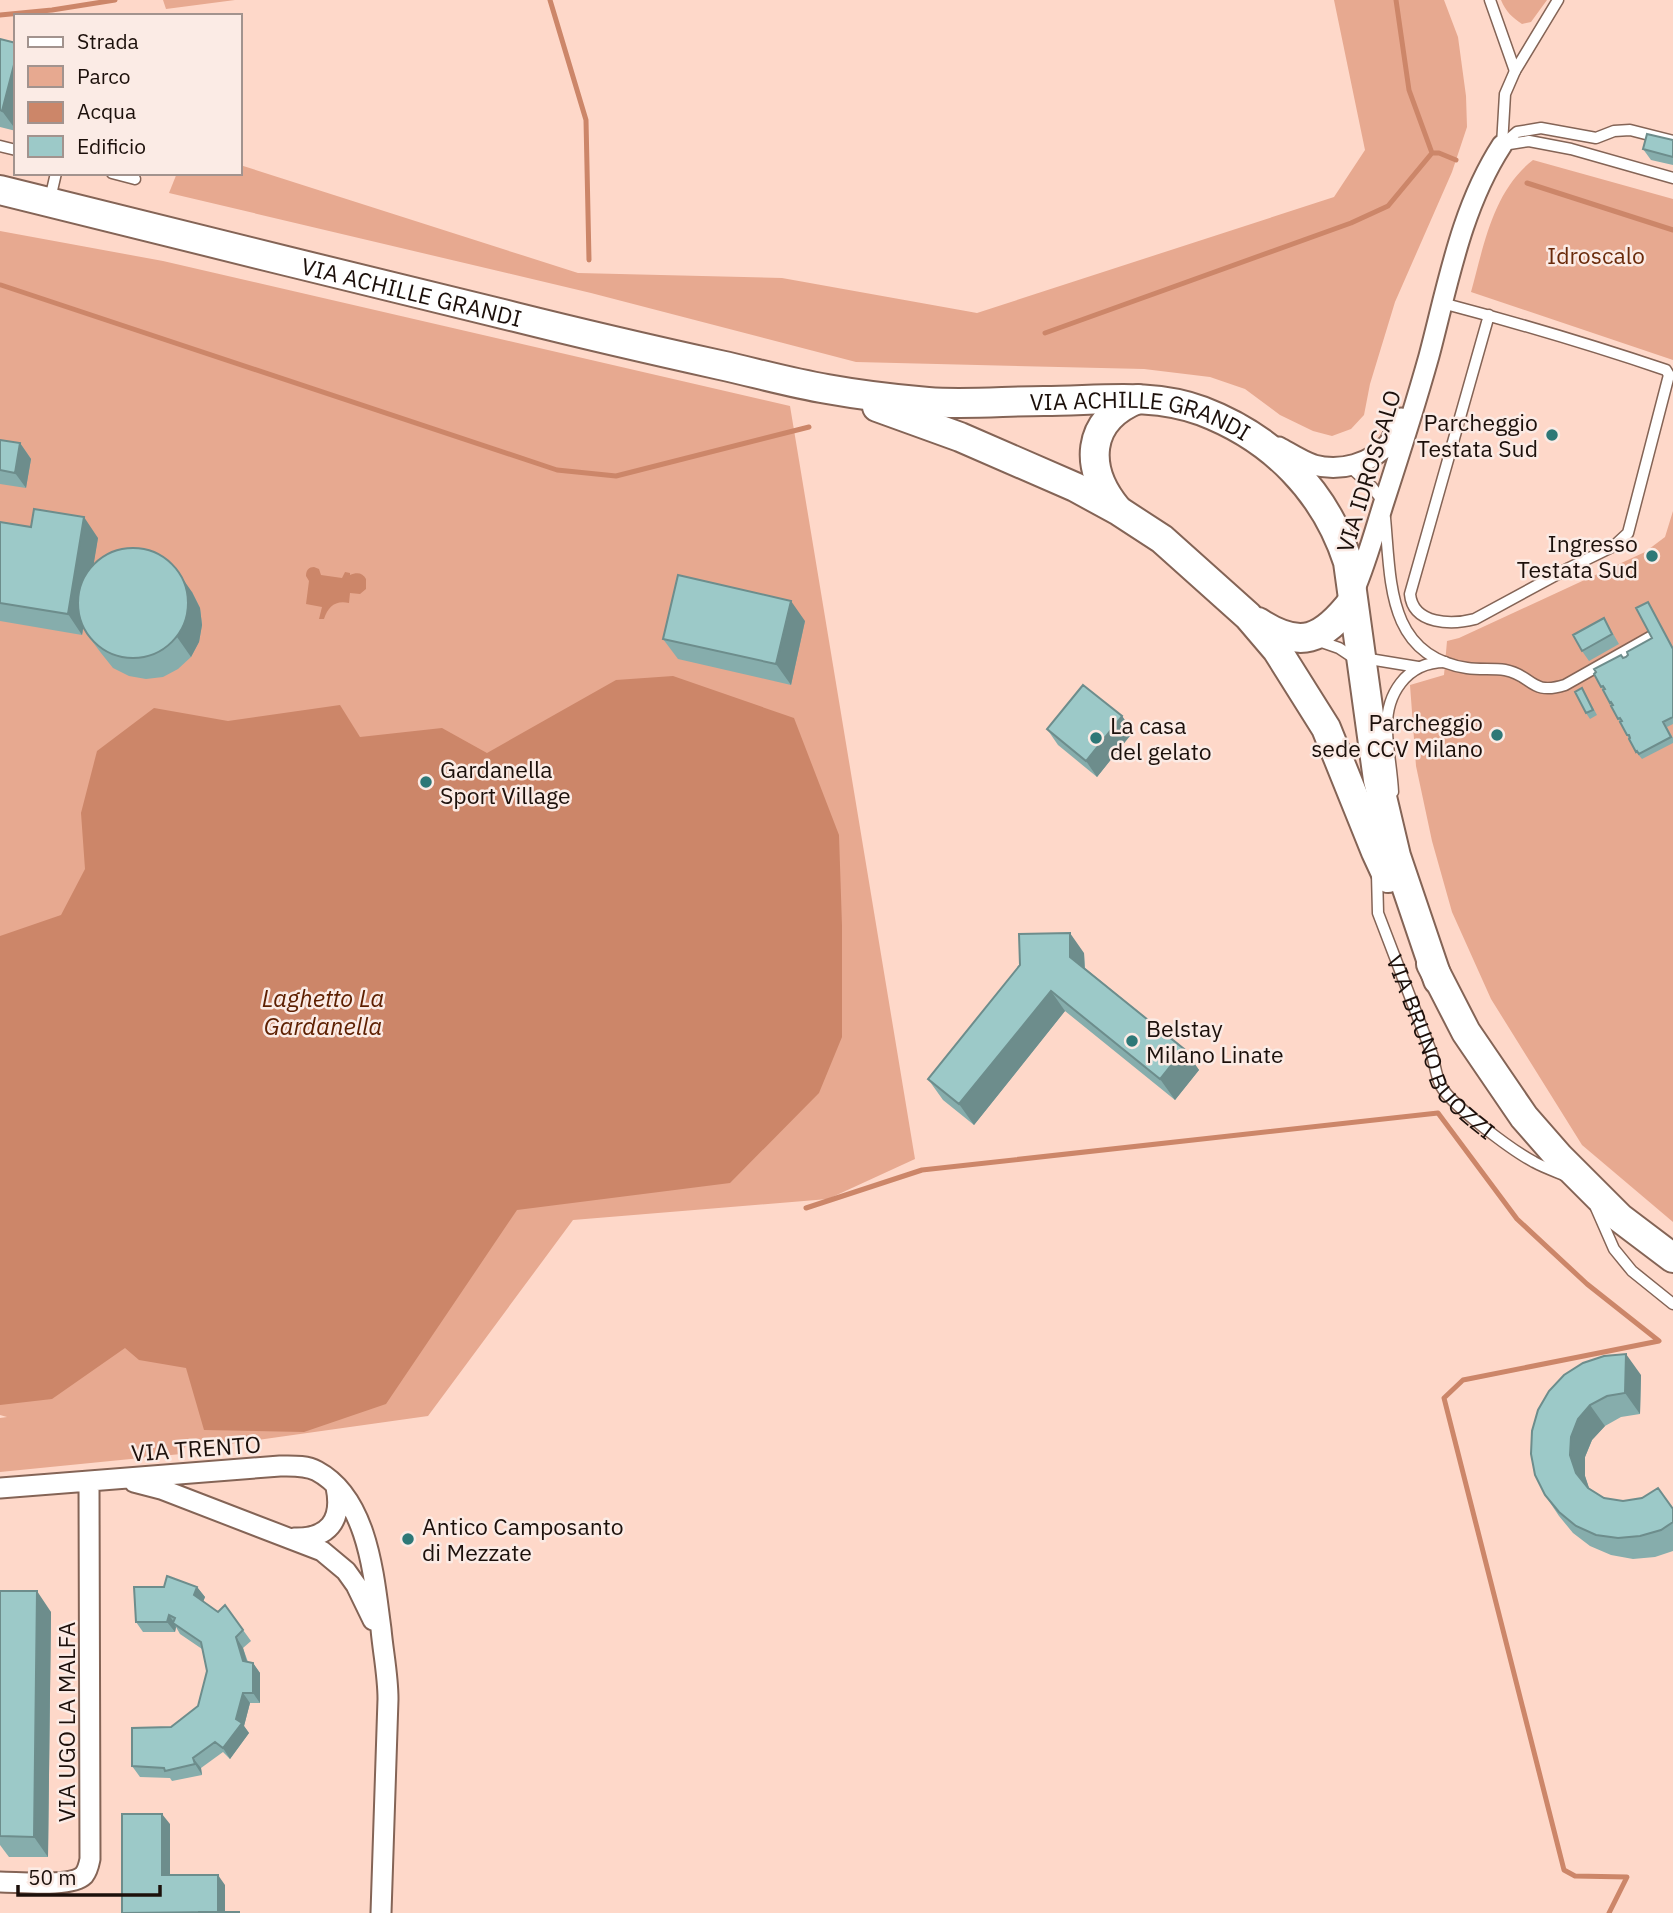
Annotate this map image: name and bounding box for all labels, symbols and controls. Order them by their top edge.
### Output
legend [14,14,242,175]
text: Strada [77,27,139,55]
text: Parco [77,62,131,90]
text: Acqua [77,97,136,125]
text: Edificio [77,132,146,160]
park label: Idroscalo [1547,240,1645,270]
street label: VIA ACHILLE GRANDI [298,250,525,333]
street label: VIA ACHILLE GRANDI [1029,384,1256,447]
street label: VIA IDROSCALO [1329,386,1407,556]
place label: Parcheggio Testata Sud [1417,407,1538,463]
marker: Parcheggio Testata Sud [1544,427,1560,443]
place label: Ingresso Testata Sud [1517,528,1638,584]
marker: Ingresso Testata Sud [1644,548,1660,564]
place label: Parcheggio sede CCV Milano [1311,707,1483,763]
place label: La casa del gelato [1110,710,1212,766]
marker: Parcheggio sede CCV Milano [1489,727,1505,743]
marker: La casa del gelato [1088,730,1104,746]
place label: Gardanella Sport Village [440,754,571,810]
marker: Gardanella Sport Village [418,774,434,790]
street label: VIA BRUNO BUOZZI [1380,950,1501,1146]
water label: Laghetto La Gardanella [262,982,384,1042]
place label: Belstay Milano Linate [1146,1013,1284,1069]
marker: Belstay Milano Linate [1124,1033,1140,1049]
street label: VIA TRENTO [130,1429,262,1467]
place label: Antico Camposanto di Mezzate [422,1511,624,1567]
marker: Antico Camposanto di Mezzate [400,1531,416,1547]
street label: VIA UGO LA MALFA [51,1622,81,1822]
scale bar [18,1854,159,1898]
text: 50 m [28,1863,77,1891]

